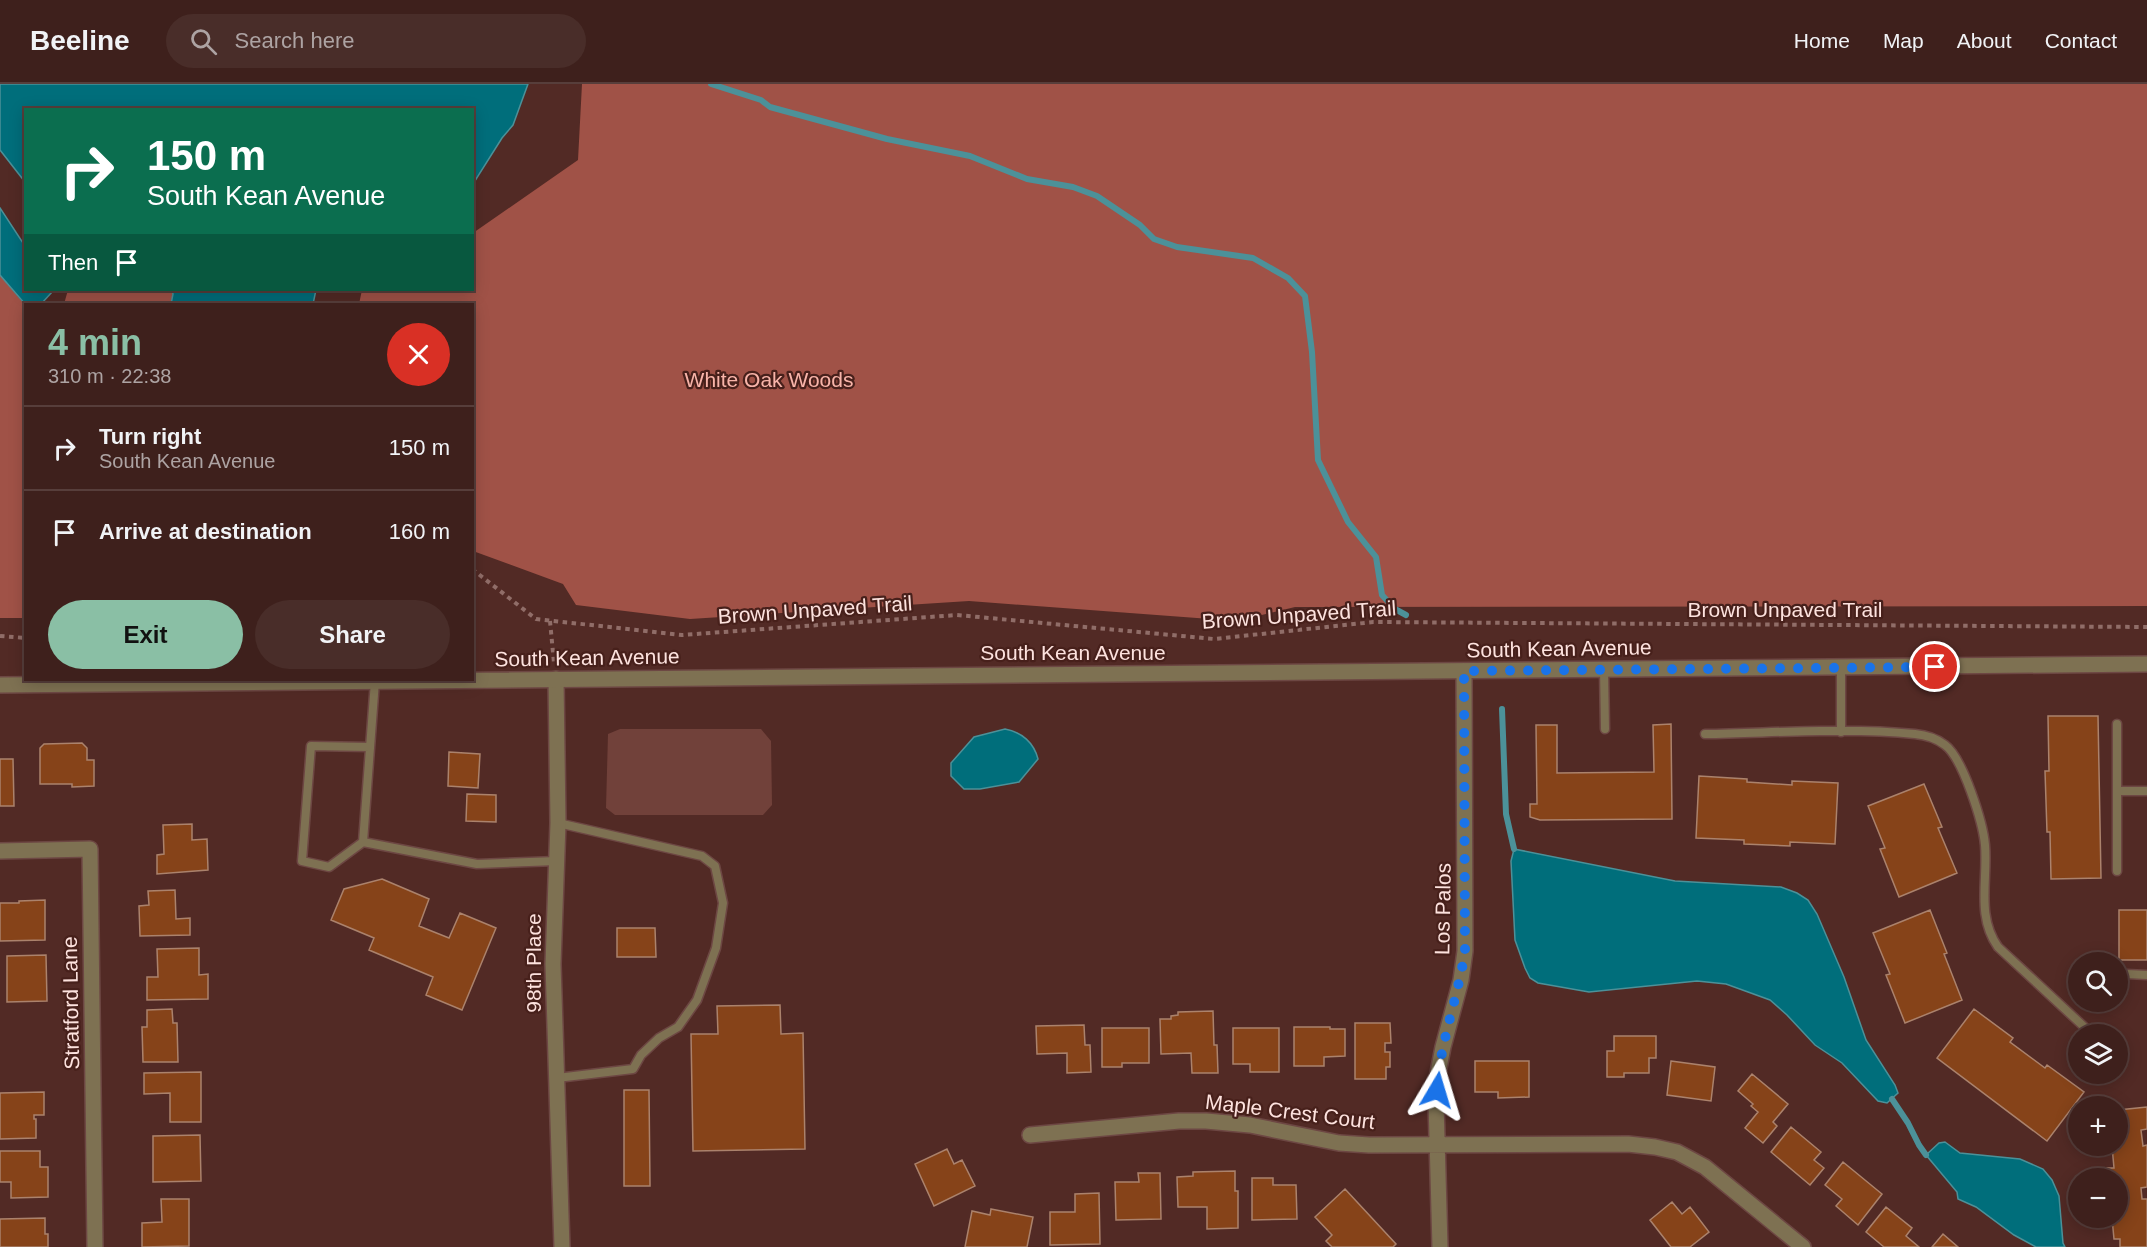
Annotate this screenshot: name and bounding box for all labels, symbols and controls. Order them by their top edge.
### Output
search box [166,14,586,68]
text: Beeline [30,25,130,56]
icon: search [187,25,220,58]
text: Search here [235,28,354,53]
text: Home [1794,29,1850,52]
text: Map [1883,29,1924,52]
text: About [1957,29,2012,52]
text: Contact [2045,29,2117,52]
icon: right [48,132,126,210]
text: 150 m [147,132,266,179]
text: South Kean Avenue [147,181,385,211]
icon: arrive [110,246,143,279]
text: Then [48,250,98,275]
text: 4 min [48,322,142,363]
button: close [387,323,450,386]
text: 310 m · 22:38 [48,365,171,387]
park label: White Oak Woods [685,368,853,391]
text: Turn right [99,424,201,449]
icon: right [48,432,81,465]
text: 150 m [389,435,450,460]
text: South Kean Avenue [99,450,275,472]
icon: arrive [48,516,81,549]
text: Arrive at destination [99,519,312,544]
text: 160 m [389,519,450,544]
street label: Brown Unpaved Trail [717,591,913,628]
street label: Brown Unpaved Trail [1201,596,1397,633]
street label: Brown Unpaved Trail [1688,598,1882,621]
button: Exit [48,600,243,669]
button: Share [255,600,450,669]
street label: South Kean Avenue [1466,635,1652,662]
street label: South Kean Avenue [980,641,1166,664]
pin [1909,641,1960,692]
street label: South Kean Avenue [494,644,680,671]
icon: arrive [1918,650,1951,683]
street label: Los Palos [1430,863,1455,955]
street label: 98th Place [522,913,545,1013]
street label: Stratford Lane [58,936,83,1070]
map controls [2068,952,2128,1228]
button: search [2068,952,2128,1012]
button: layers [2068,1024,2128,1084]
position arrow [1405,1058,1469,1122]
street label: Maple Crest Court [1204,1090,1376,1133]
button: + [2068,1096,2128,1156]
button: − [2068,1168,2128,1228]

